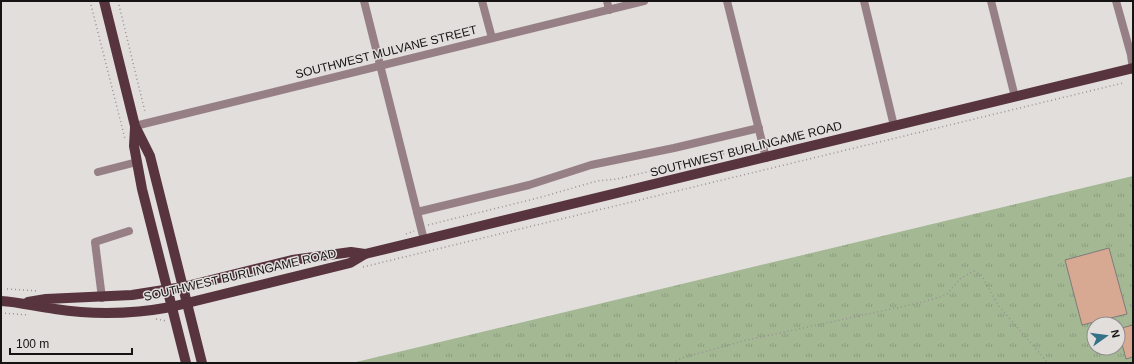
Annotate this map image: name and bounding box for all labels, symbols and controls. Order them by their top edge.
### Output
street label: SOUTHWEST MULVANE STREET [294,22,479,81]
street label: SOUTHWEST BURLINGAME ROAD [649,118,844,180]
street label: SOUTHWEST BURLINGAME ROAD [142,246,338,304]
north arrow [1086,316,1126,356]
text: N [1109,328,1122,339]
scale bar [10,330,132,356]
text: 100 m [16,337,49,351]

